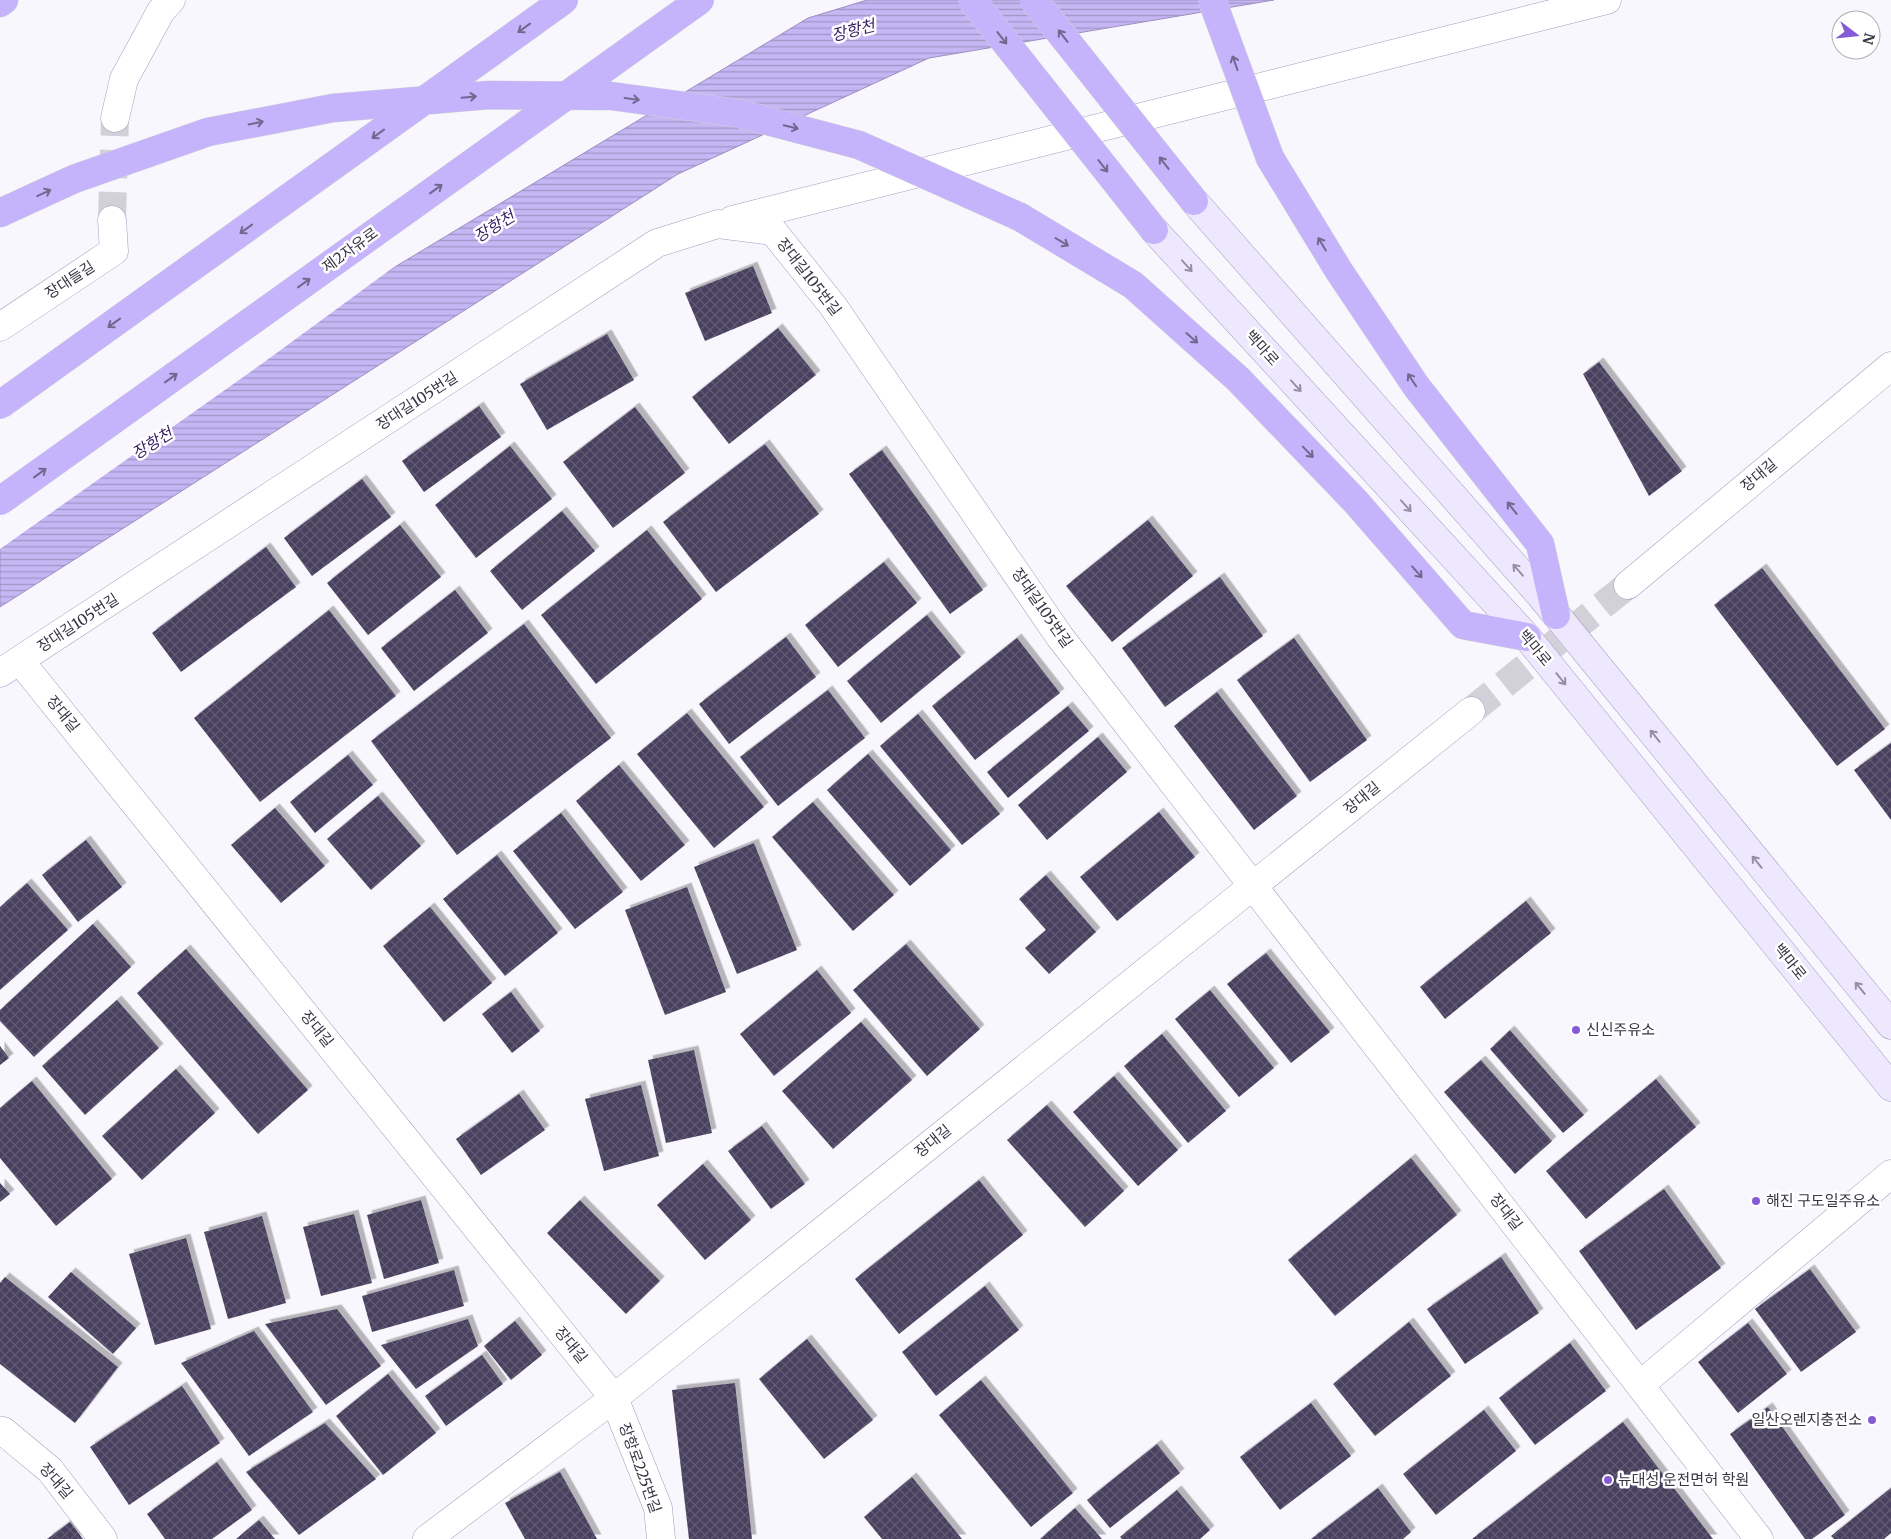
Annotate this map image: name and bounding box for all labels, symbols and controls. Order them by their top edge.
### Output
north arrow [1831,10,1881,60]
water label: 장항천 [829,14,879,45]
one-way arrow [518,23,531,34]
one-way arrow [1057,30,1068,43]
one-way arrow [996,31,1007,44]
text: N [1858,31,1879,46]
one-way arrow [1230,56,1239,72]
one-way arrow [461,92,477,101]
one-way arrow [623,94,639,104]
one-way arrow [248,117,264,127]
one-way arrow [783,123,799,132]
one-way arrow [371,129,385,139]
one-way arrow [1158,157,1169,170]
one-way arrow [1097,159,1108,172]
one-way arrow [429,184,443,194]
one-way arrow [36,187,51,197]
water label: 장항천 [470,205,520,246]
street label: 제2자유로 [318,223,381,276]
one-way arrow [239,224,253,234]
street label: 장대길105번길 [773,234,846,319]
one-way arrow [1054,238,1068,248]
one-way arrow [1317,238,1327,252]
street label: 장대들길 [41,257,98,303]
one-way arrow [1181,259,1192,272]
one-way arrow [297,278,310,289]
one-way arrow [108,318,121,329]
street label: 백마로 [1241,326,1283,369]
one-way arrow [1186,332,1199,344]
street label: 장대길105번길 [372,367,461,434]
one-way arrow [164,373,178,383]
one-way arrow [1407,373,1417,387]
one-way arrow [1290,379,1302,392]
water label: 장항천 [128,422,178,463]
one-way arrow [1302,446,1314,458]
street label: 장대길 [1737,454,1781,495]
one-way arrow [32,468,46,478]
one-way arrow [1400,499,1412,512]
one-way arrow [1507,501,1517,515]
one-way arrow [1512,563,1524,576]
street label: 장대길105번길 [1008,564,1077,651]
one-way arrow [1411,566,1423,579]
street label: 장대길105번길 [33,589,122,656]
street label: 백마로 [1515,626,1556,670]
one-way arrow [1555,672,1566,685]
street label: 장대길 [43,692,84,736]
one-way arrow [1649,730,1660,743]
street label: 장대길 [1340,777,1384,818]
one-way arrow [1752,855,1763,868]
street label: 백마로 [1770,940,1811,984]
one-way arrow [1855,981,1866,994]
street label: 장대길 [297,1007,338,1051]
place label: 신신주유소 [1586,1020,1655,1039]
marker: 신신주유소 [1570,1024,1582,1036]
street label: 장대길 [911,1120,955,1161]
street label: 장대길 [1486,1190,1527,1234]
place label: 해진 구도일주유소 [1766,1191,1880,1210]
marker: 해진 구도일주유소 [1750,1195,1762,1207]
street label: 장대길 [551,1323,592,1367]
place label: 일산오렌지충전소 [1752,1410,1862,1429]
marker: 일산오렌지충전소 [1866,1414,1878,1426]
street label: 장항로225번길 [615,1420,666,1516]
street label: 장대길 [36,1459,77,1503]
place label: 뉴대성 운전면허 학원 [1618,1470,1749,1489]
marker: 뉴대성 운전면허 학원 [1602,1474,1614,1486]

